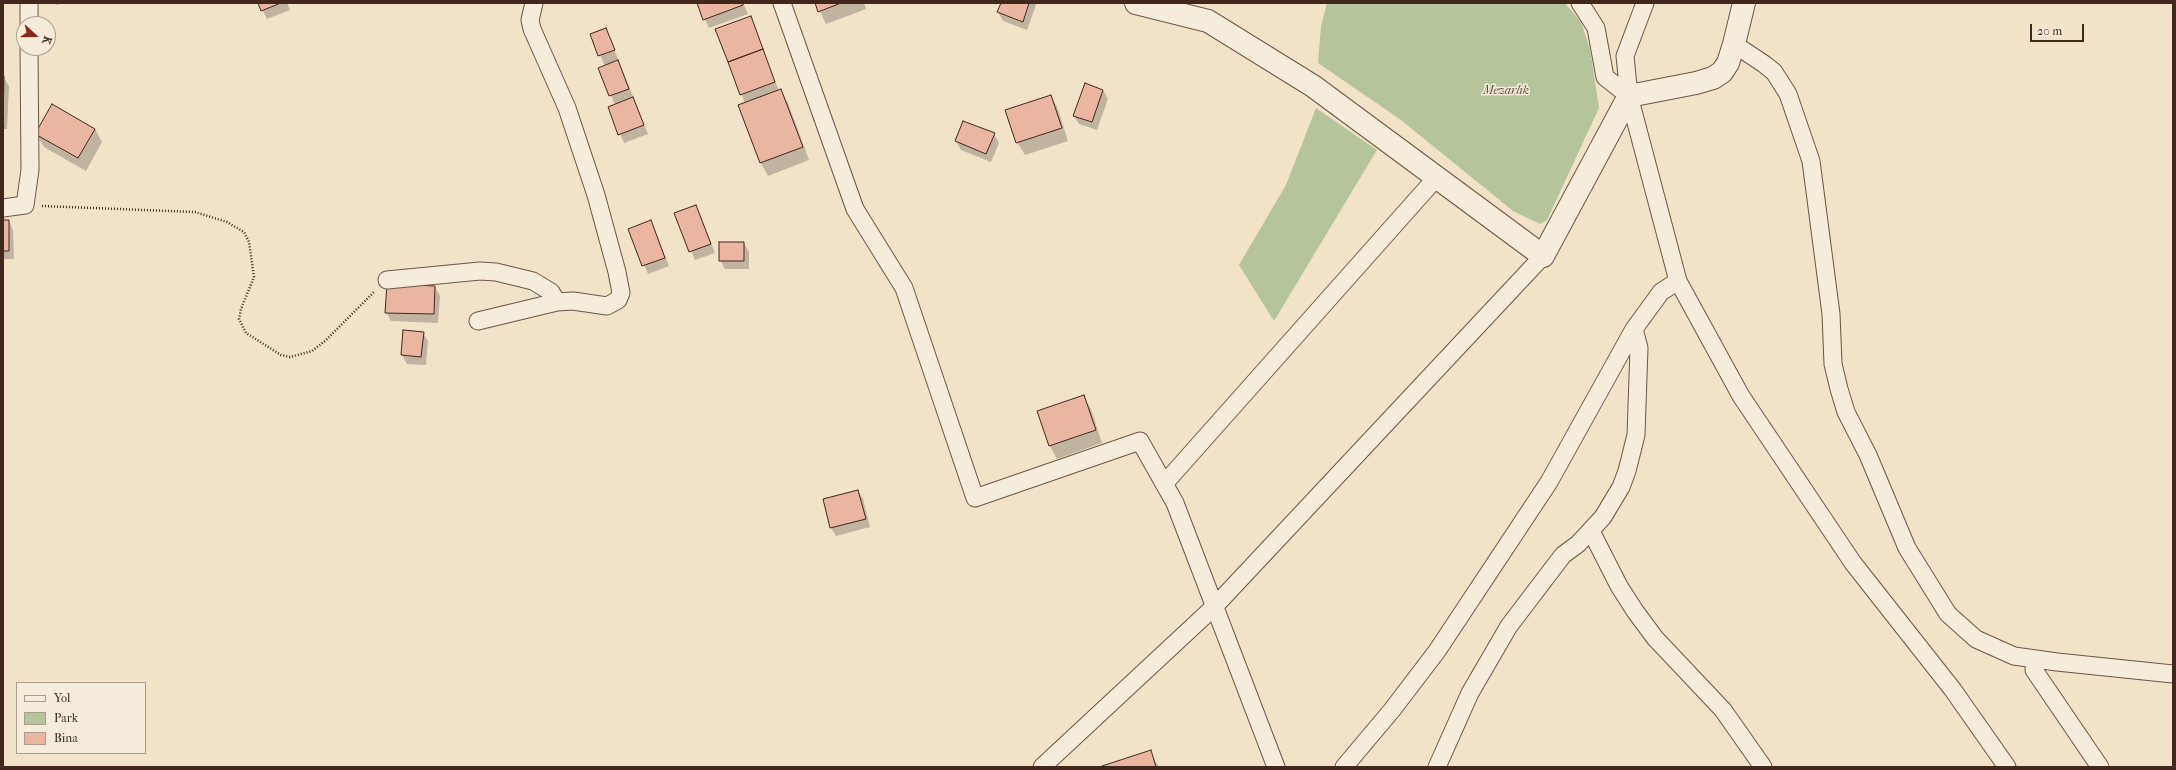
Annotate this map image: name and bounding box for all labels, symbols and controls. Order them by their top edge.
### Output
north arrow [16,16,56,56]
scale bar [2032,16,2086,42]
text: 20 m [2037,24,2062,38]
text: K [39,34,54,46]
park label: Mezarlık [1483,84,1529,98]
legend [16,682,146,754]
text: Yol [54,691,70,705]
text: Park [54,711,78,725]
text: Bina [54,731,78,745]

